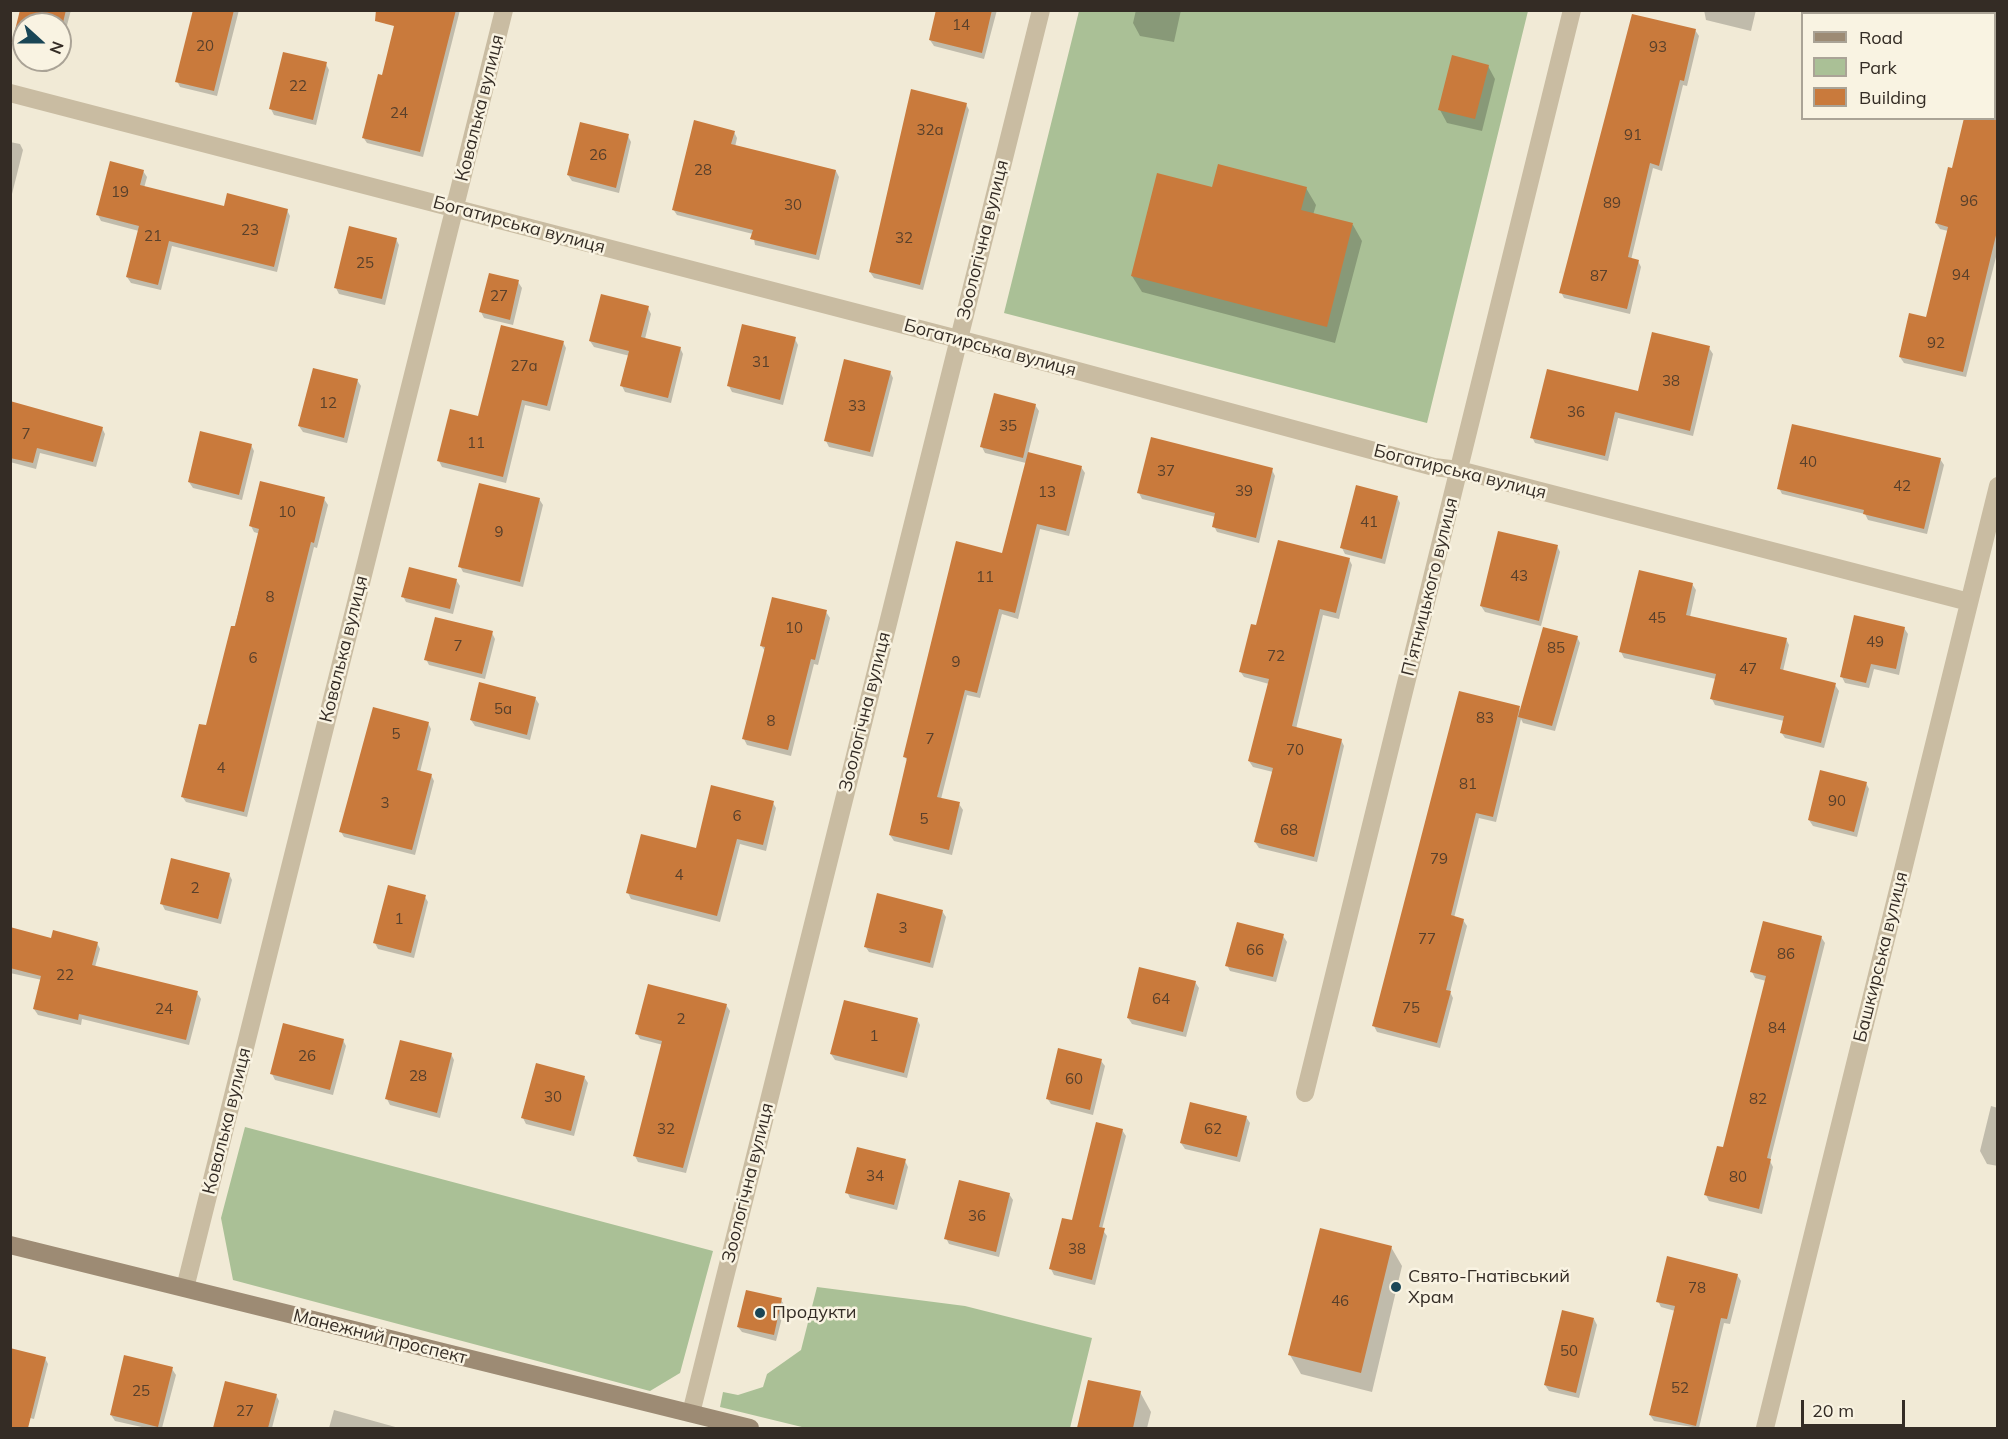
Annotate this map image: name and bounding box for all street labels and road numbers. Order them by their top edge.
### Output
street label: Ковалька вулиця [451,32,509,184]
street label: Зоологічна вулиця [953,158,1013,322]
street label: Богатирська вулиця [431,192,607,258]
street label: Богатирська вулиця [902,315,1078,381]
street label: Богатирська вулиця [1371,440,1549,504]
street label: П’ятницького вулиця [1397,496,1463,678]
street label: Ковалька вулиця [315,573,373,725]
street label: Зоологічна вулиця [835,630,895,794]
street label: Башкирська вулиця [1849,869,1913,1045]
street label: Ковалька вулиця [198,1045,256,1197]
street label: Зоологічна вулиця [718,1101,778,1265]
street label: Манежний проспект [291,1305,469,1369]

